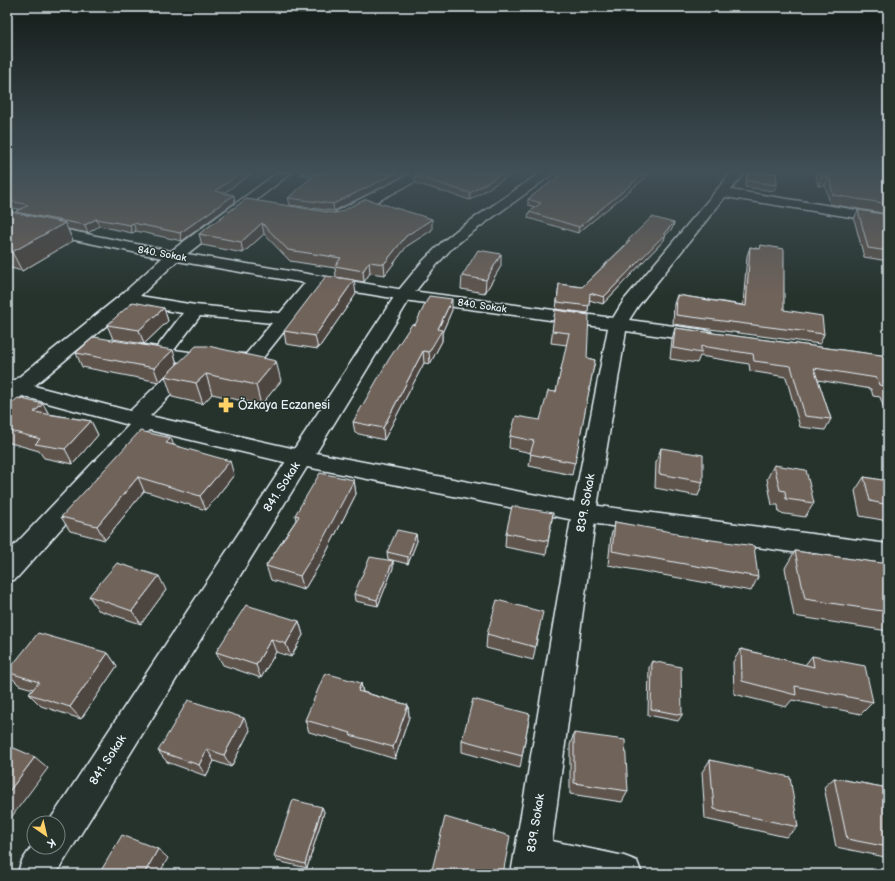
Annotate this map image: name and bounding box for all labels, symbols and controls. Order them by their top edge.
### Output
street label: 840. Sokak [137,244,187,264]
street label: 840. Sokak [457,297,507,315]
pharmacy icon: Özkaya Eczanesi [217,396,235,414]
place label: Özkaya Eczanesi [238,397,330,413]
street label: 841. Sokak [260,459,304,515]
street label: 839. Sokak [573,472,599,533]
street label: 841. Sokak [86,732,130,788]
street label: 839. Sokak [524,793,548,853]
north arrow [26,815,66,855]
text: K [44,835,58,851]

